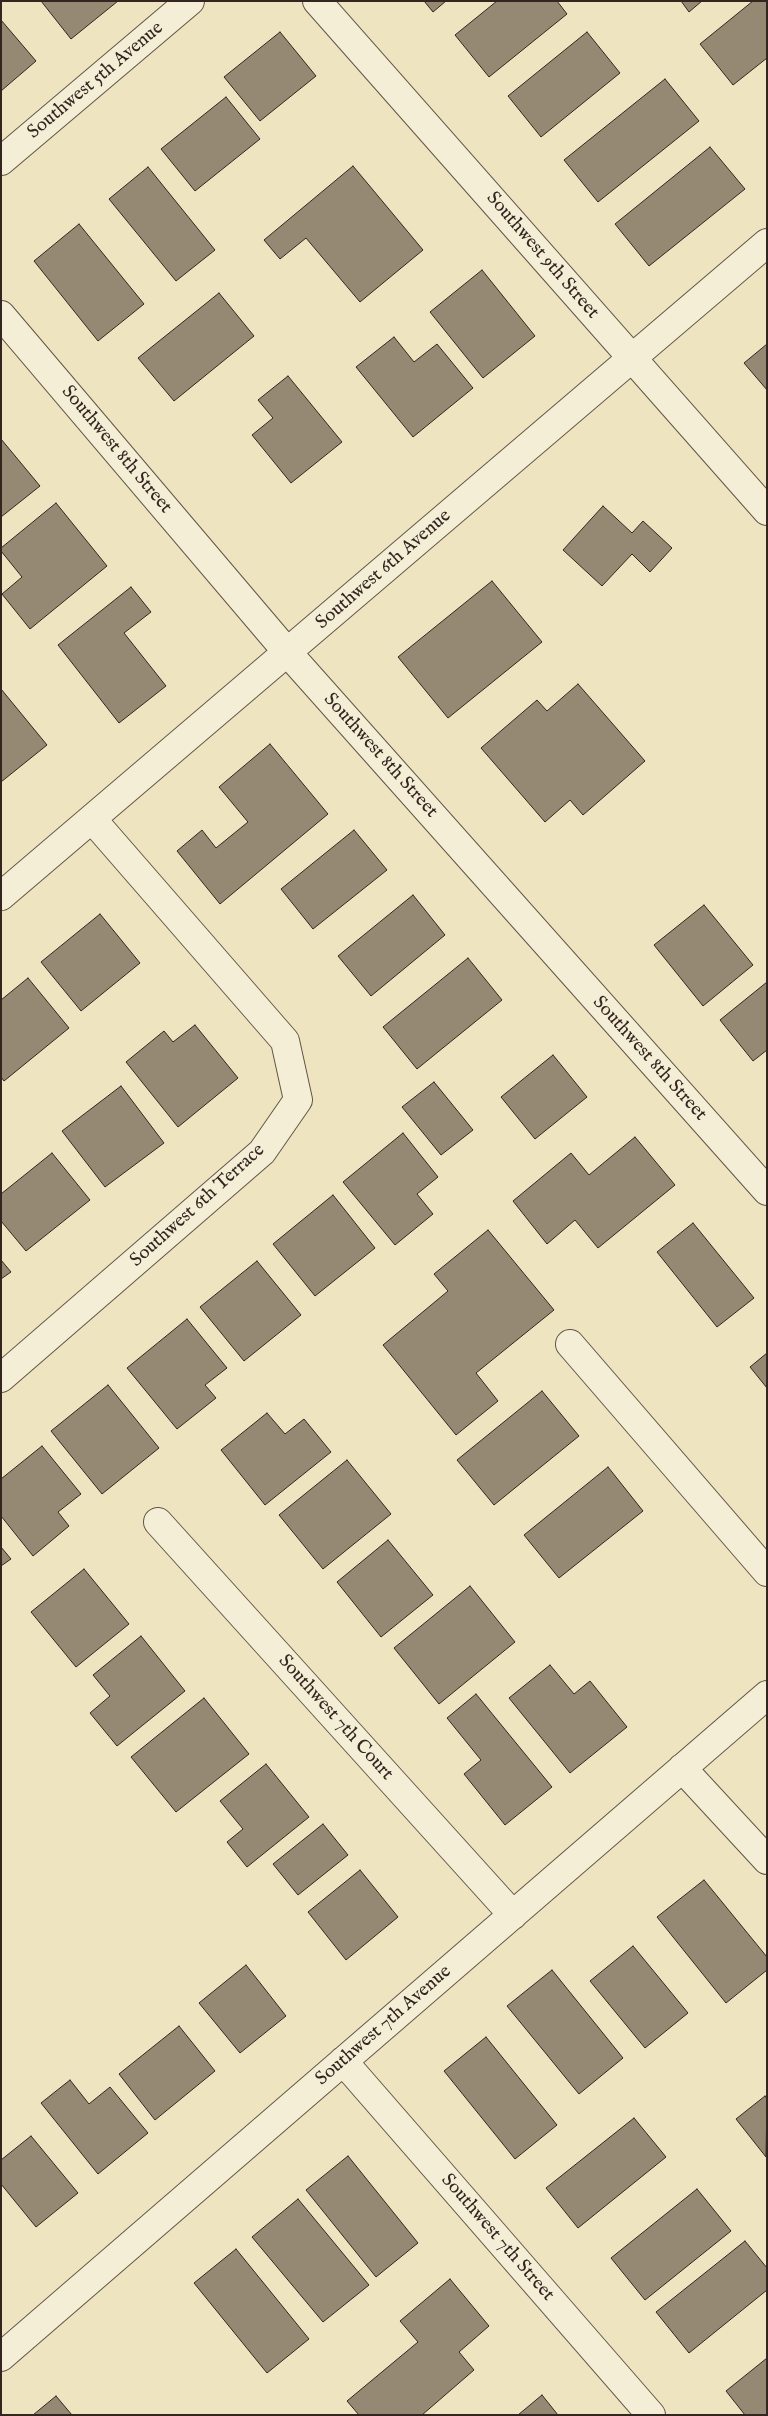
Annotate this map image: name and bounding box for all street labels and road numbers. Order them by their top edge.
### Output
street label: Southwest 5th Avenue [23,18,169,144]
street label: Southwest 9th Street [481,188,603,324]
street label: Southwest 8th Street [56,381,176,519]
street label: Southwest 6th Avenue [312,505,456,635]
street label: Southwest 8th Street [318,689,442,823]
street label: Southwest 8th Street [587,992,711,1126]
street label: Southwest 6th Terrace [126,1140,270,1272]
street label: Southwest 7th Court [273,1650,397,1786]
street label: Southwest 7th Avenue [312,1961,456,2091]
street label: Southwest 7th Street [435,2170,559,2306]

